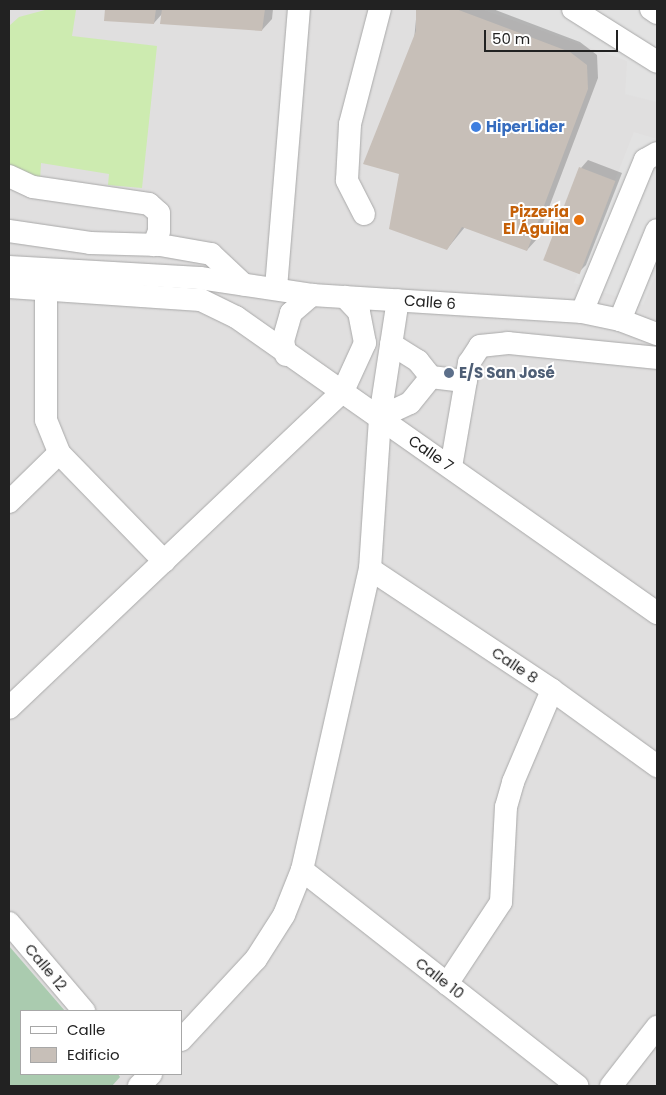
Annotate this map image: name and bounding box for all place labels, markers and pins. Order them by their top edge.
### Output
place label: HiperLider [486,118,565,136]
marker: HiperLider [470,121,482,133]
place label: Pizzería El Águila [503,202,569,237]
marker: Pizzería El Águila [573,214,585,226]
place label: E/S San José [459,364,555,382]
marker: E/S San José [443,367,455,379]

